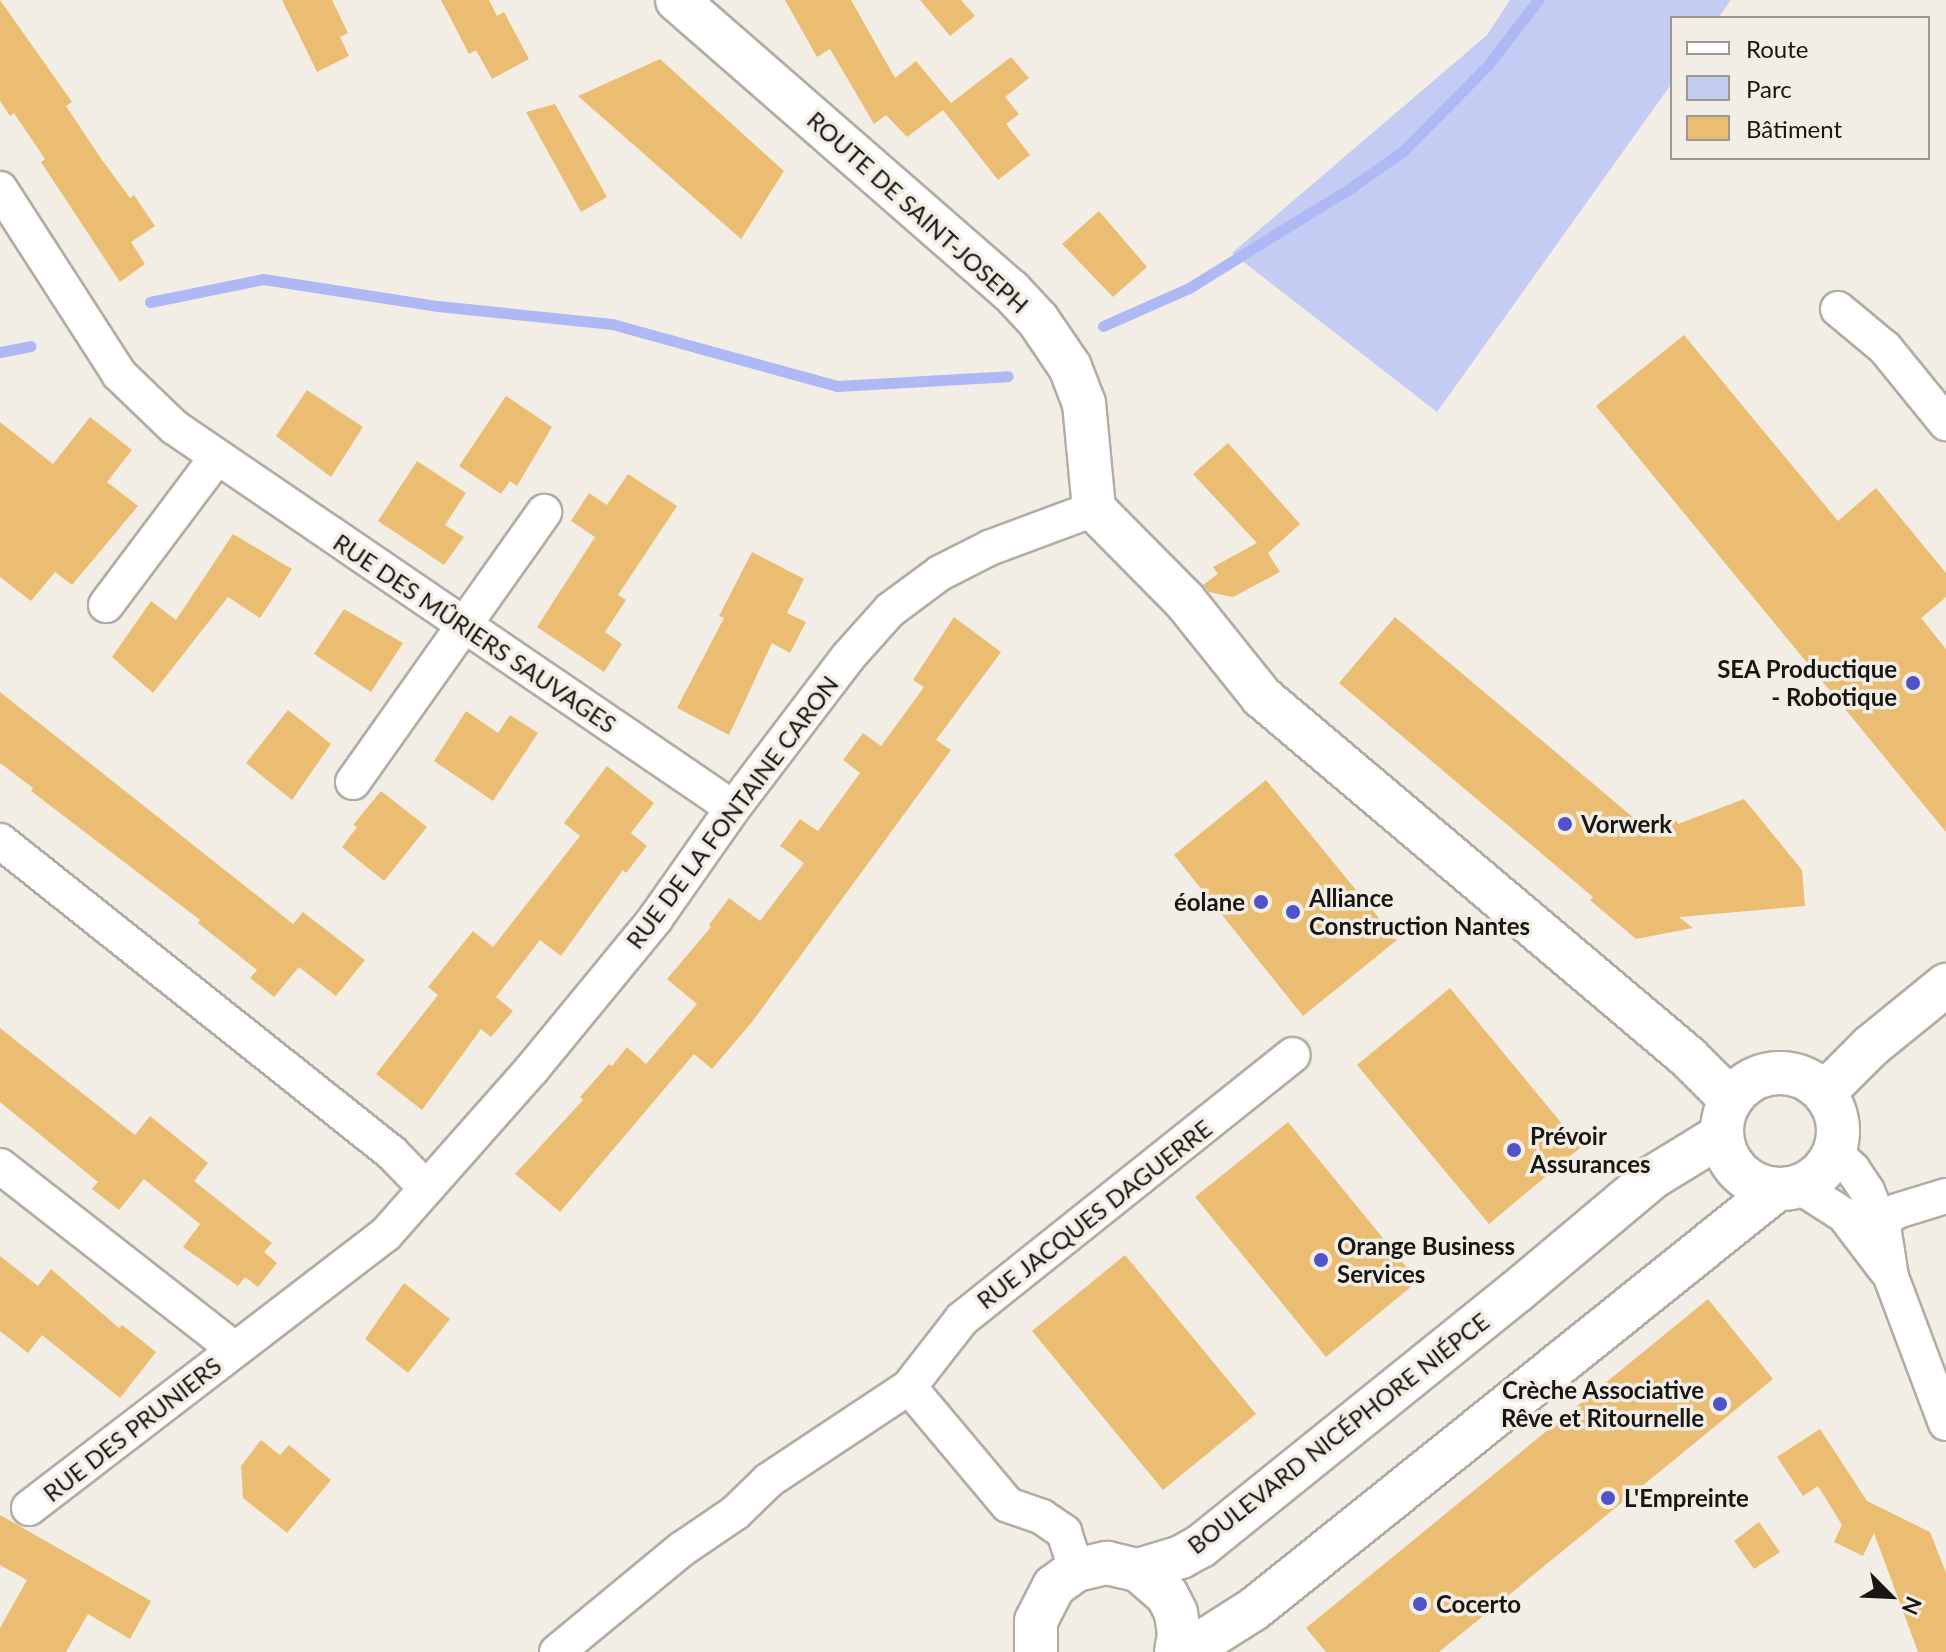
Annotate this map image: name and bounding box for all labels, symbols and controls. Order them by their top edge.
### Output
legend [1670,16,1930,160]
text: Route [1746,34,1808,63]
text: Parc [1746,74,1792,103]
street label: ROUTE DE SAINT-JOSEPH [802,105,1034,319]
text: Bâtiment [1746,114,1842,143]
street label: RUE DES MÛRIERS SAUVAGES [328,527,622,739]
place label: SEA Productique - Robotique [1716,655,1897,711]
street label: RUE DE LA FONTAINE CARON [620,670,844,954]
marker: SEA Productique - Robotique [1904,674,1922,692]
place label: Vorwerk [1581,810,1672,838]
marker: Vorwerk [1556,815,1574,833]
place label: Alliance Construction Nantes [1309,884,1530,940]
place label: éolane [1174,888,1245,916]
marker: éolane [1252,893,1270,911]
marker: Alliance Construction Nantes [1284,903,1302,921]
street label: RUE JACQUES DAGUERRE [971,1113,1217,1315]
place label: Prévoir Assurances [1530,1122,1651,1178]
marker: Prévoir Assurances [1505,1141,1523,1159]
place label: Orange Business Services [1337,1232,1515,1288]
marker: Orange Business Services [1312,1251,1330,1269]
street label: BOULEVARD NICÉPHORE NIÉPCE [1182,1306,1494,1560]
street label: RUE DES PRUNIERS [37,1351,227,1507]
place label: Crèche Associative Rêve et Ritournelle [1501,1376,1704,1432]
marker: Crèche Associative Rêve et Ritournelle [1711,1395,1729,1413]
place label: L'Empreinte [1624,1484,1749,1512]
marker: L'Empreinte [1599,1489,1617,1507]
north arrow [1850,1556,1930,1636]
place label: Cocerto [1436,1590,1521,1618]
text: N [1897,1593,1928,1619]
marker: Cocerto [1411,1595,1429,1613]

